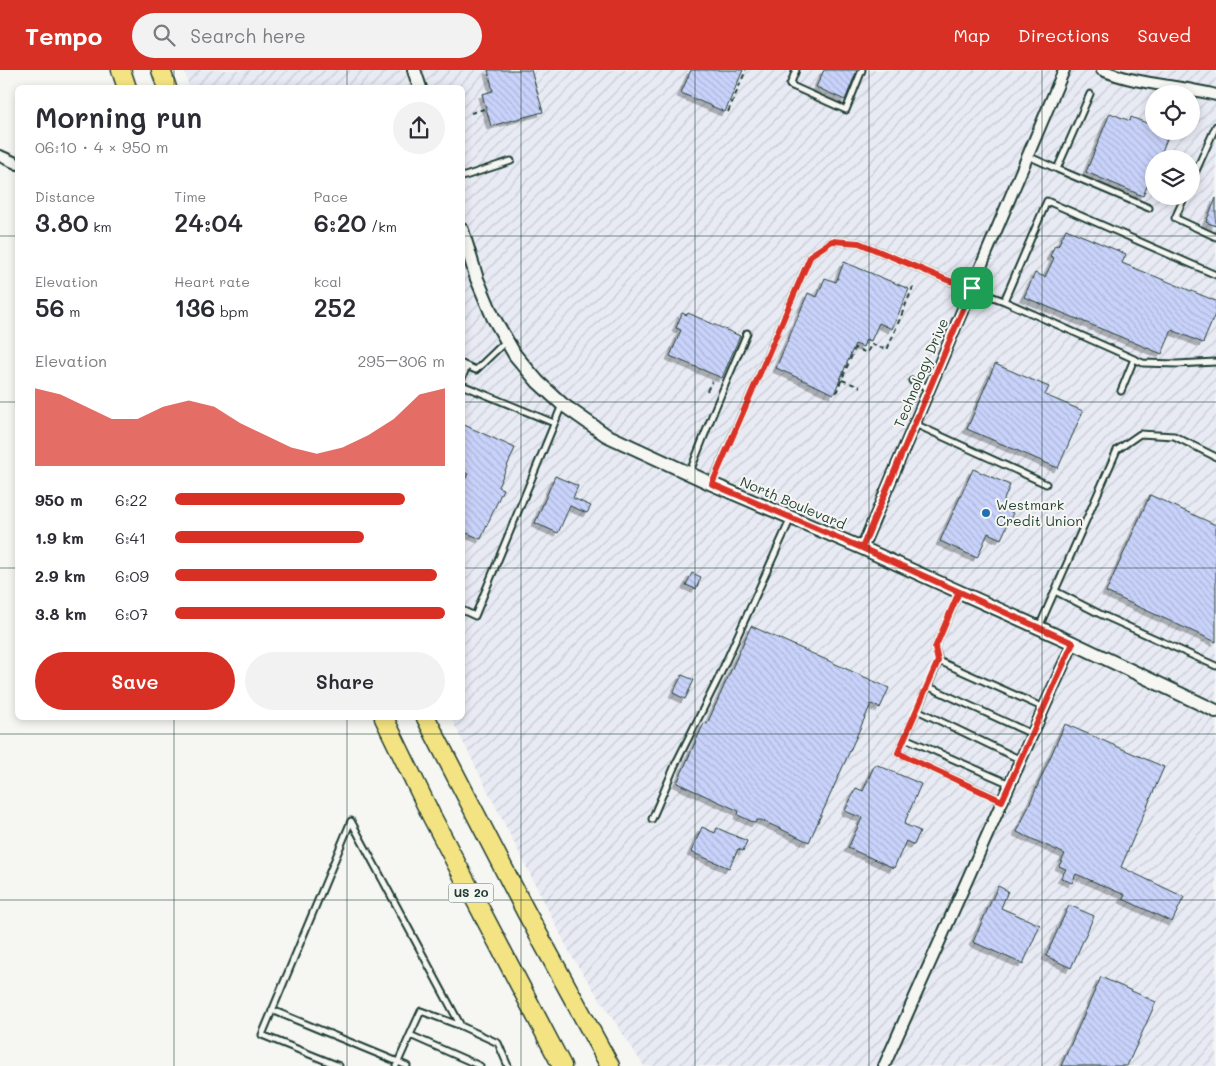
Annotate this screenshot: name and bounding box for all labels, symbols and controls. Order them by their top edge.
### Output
search box [132,13,482,58]
text: Tempo [25,20,102,51]
icon: search [150,21,178,49]
text: Search here [190,23,306,48]
text: Map [953,23,990,47]
text: Directions [1018,23,1110,47]
text: Saved [1138,23,1191,47]
map controls [1145,85,1200,205]
button: locate [1145,85,1200,140]
text: Morning run [35,99,202,135]
button: share [393,102,445,154]
text: 06:10 · 4 × 950 m [35,136,169,157]
button: layers [1145,150,1200,205]
text: Distance [35,187,95,206]
text: Time [174,187,206,206]
text: Pace [314,187,348,206]
text: 3.80 [35,206,89,238]
text: 24:04 [174,206,243,238]
text: 6:20 [314,206,366,238]
text: km [89,217,112,236]
text: /km [366,217,397,236]
pin [951,267,993,309]
text: Elevation [35,272,98,291]
text: Heart rate [174,272,250,291]
text: kcal [314,272,342,291]
icon: arrive [958,274,986,302]
text: 56 [35,291,65,323]
text: 136 [174,291,215,323]
text: 252 [314,291,356,323]
text: m [65,302,80,321]
text: bpm [215,302,249,321]
street label: Technology Drive [889,315,952,431]
text: Elevation [35,350,107,371]
text: 295–306 m [357,350,445,371]
street label: North Boulevard [737,472,849,533]
text: 950 m [35,489,83,510]
text: 6:22 [115,489,147,510]
place label: Westmark Credit Union [996,495,1083,530]
marker: Westmark Credit Union [980,507,992,519]
text: 1.9 km [35,527,84,548]
text: 6:41 [115,527,146,548]
text: 2.9 km [35,565,86,586]
text: 6:09 [115,565,149,586]
text: 3.8 km [35,603,87,624]
text: 6:07 [115,603,148,624]
button: Save [35,652,235,710]
button: Share [245,652,445,710]
road number: US 20 [448,884,494,902]

